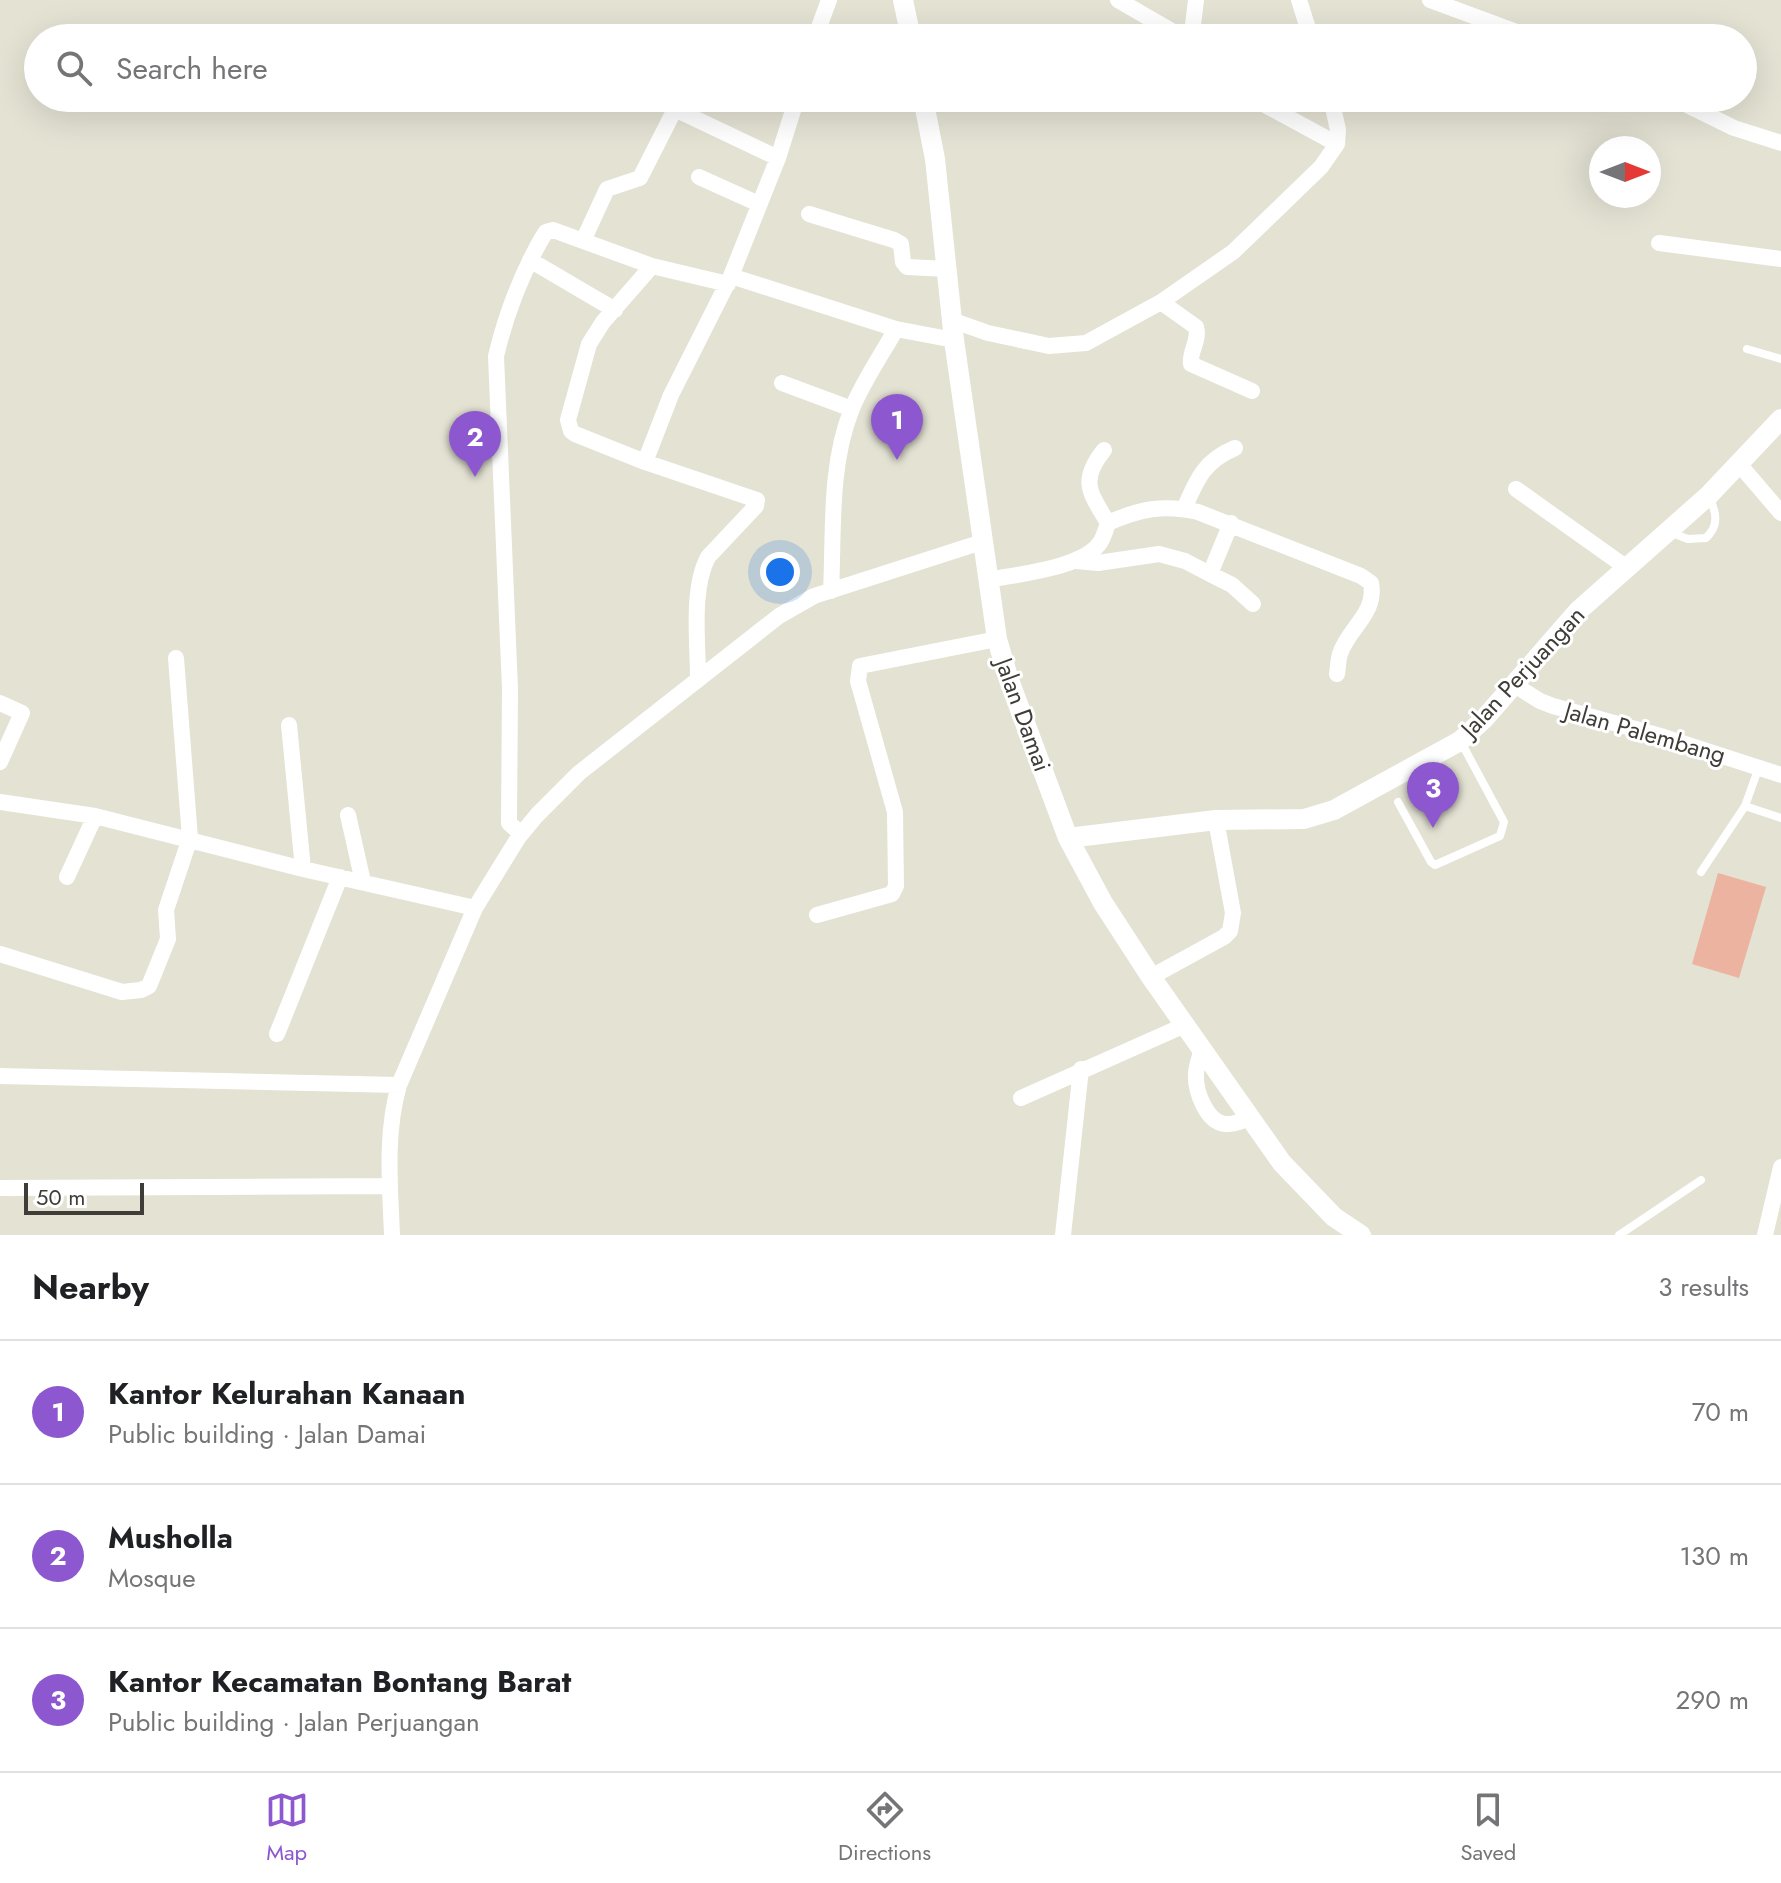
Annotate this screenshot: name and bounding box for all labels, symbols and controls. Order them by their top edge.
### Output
search box [24,24,1757,112]
icon: search [52,46,96,90]
text: Search here [116,47,268,90]
north arrow [1589,136,1661,208]
pin: 1 [871,394,923,460]
pin: 2 [449,411,501,477]
your location [760,552,800,592]
street label: Jalan Perjuangan [1451,598,1593,747]
street label: Jalan Damai [986,650,1060,777]
street label: Jalan Palembang [1558,692,1730,772]
pin: 3 [1407,762,1459,828]
scale bar [24,1179,144,1215]
text: 50 m [36,1181,85,1213]
text: Nearby [32,1263,149,1312]
text: 3 results [1658,1268,1749,1306]
text: Kantor Kelurahan Kanaan [108,1372,466,1415]
text: 1 [51,1393,65,1431]
text: 70 m [1692,1393,1749,1431]
text: Public building · Jalan Damai [108,1415,426,1453]
text: Musholla [108,1516,233,1559]
text: 2 [49,1537,67,1575]
text: 130 m [1679,1537,1749,1575]
text: Mosque [108,1559,196,1597]
text: Kantor Kecamatan Bontang Barat [108,1660,571,1703]
text: 3 [50,1681,66,1719]
text: 290 m [1676,1681,1749,1719]
text: Public building · Jalan Perjuangan [108,1703,480,1741]
tab: Map [265,1788,309,1868]
tab: Directions [838,1788,931,1868]
tab: Saved [1461,1788,1516,1868]

